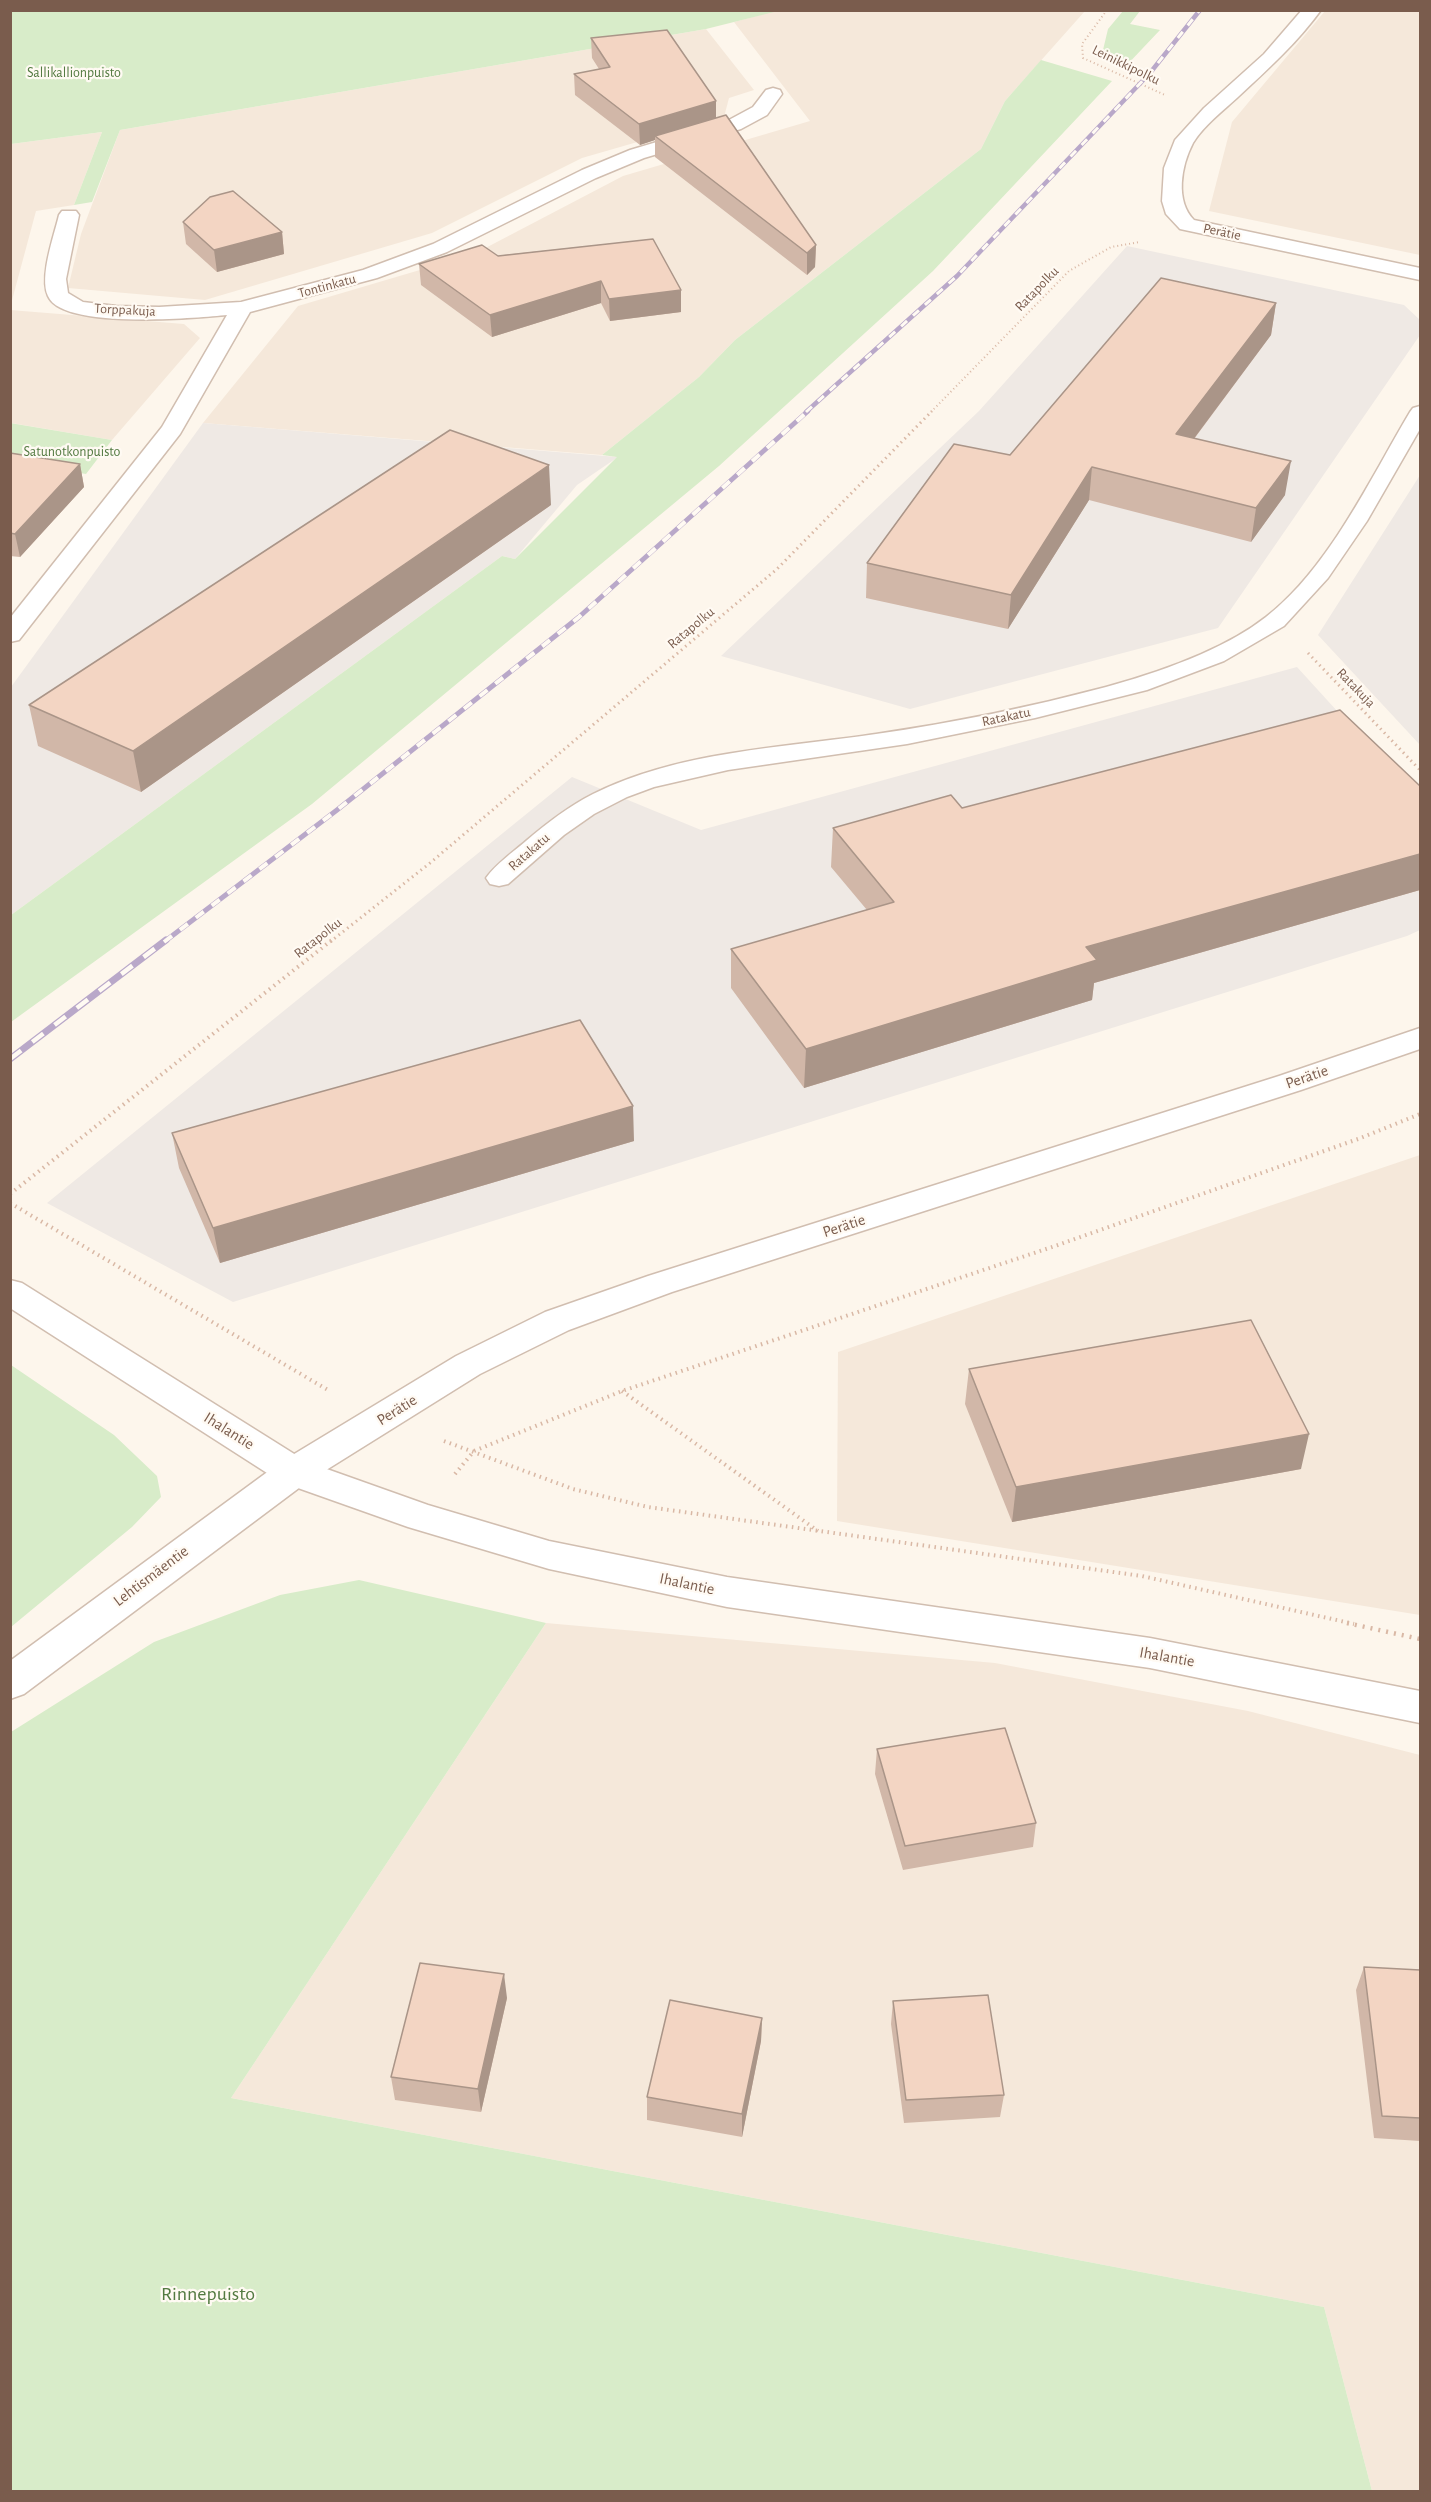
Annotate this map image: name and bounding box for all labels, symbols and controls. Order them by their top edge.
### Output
street label: Leinikkipolku [1089,41,1163,89]
park label: Sallikallionpuisto [27,65,121,81]
street label: Perätie [1202,220,1242,244]
street label: Ratapolku [1012,263,1062,315]
street label: Tontinkatu [296,270,358,302]
street label: Torppakuja [94,300,156,320]
park label: Satunotkonpuisto [24,444,120,460]
street label: Ratapolku [664,604,718,652]
street label: Ratakuja [1333,665,1379,711]
street label: Ratakatu [980,704,1032,730]
street label: Ratakatu [505,830,553,874]
street label: Ratapolku [291,914,345,962]
street label: Perätie [1283,1061,1331,1093]
street label: Perätie [820,1210,868,1242]
street label: Perätie [373,1390,421,1430]
street label: Ihalantie [200,1408,258,1454]
street label: Lehtismäentie [110,1541,192,1611]
street label: Ihalantie [658,1569,716,1599]
street label: Ihalantie [1138,1643,1196,1671]
park label: Rinnepuisto [161,2282,255,2306]

